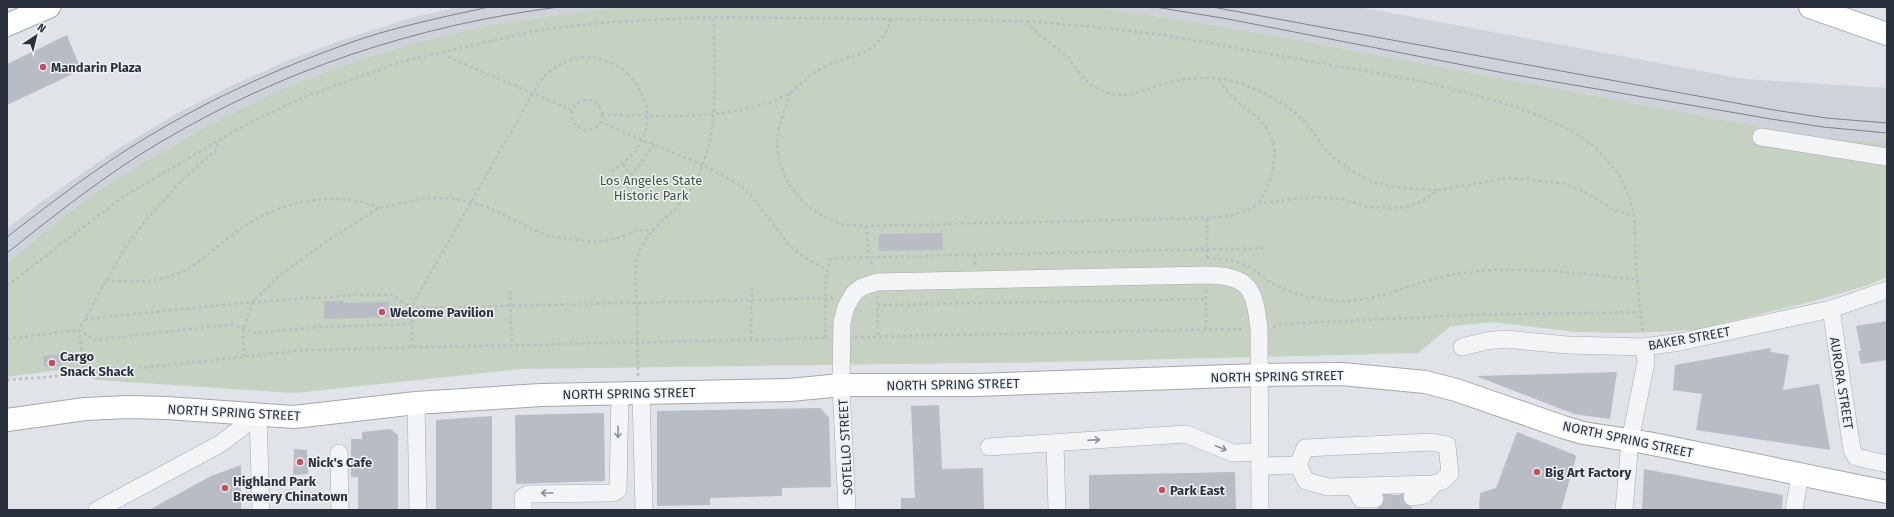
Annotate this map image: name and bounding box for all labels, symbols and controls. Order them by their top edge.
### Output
north arrow [16,16,56,56]
text: N [35,21,48,36]
place label: Mandarin Plaza [51,60,142,75]
marker: Mandarin Plaza [38,62,48,72]
park label: Los Angeles State Historic Park [600,173,702,203]
place label: Welcome Pavilion [390,305,494,320]
marker: Welcome Pavilion [377,307,387,317]
street label: BAKER STREET [1647,324,1732,353]
street label: AURORA STREET [1827,336,1856,431]
place label: Cargo Snack Shack [60,349,135,379]
marker: Cargo Snack Shack [47,358,57,368]
street label: NORTH SPRING STREET [1210,368,1344,385]
street label: NORTH SPRING STREET [886,376,1020,393]
street label: NORTH SPRING STREET [562,385,696,402]
street label: SOTELLO STREET [835,398,856,495]
street label: NORTH SPRING STREET [167,402,301,423]
street label: NORTH SPRING STREET [1561,418,1695,461]
one-way arrow [614,425,622,438]
one-way arrow [1087,437,1100,444]
one-way arrow [1215,444,1227,452]
place label: Nick's Cafe [308,455,372,470]
marker: Nick's Cafe [295,457,305,467]
place label: Big Art Factory [1545,465,1631,480]
marker: Big Art Factory [1532,467,1542,477]
place label: Highland Park Brewery Chinatown [233,474,348,504]
marker: Highland Park Brewery Chinatown [220,483,230,493]
place label: Park East [1170,483,1226,498]
marker: Park East [1157,485,1167,495]
one-way arrow [541,489,554,497]

